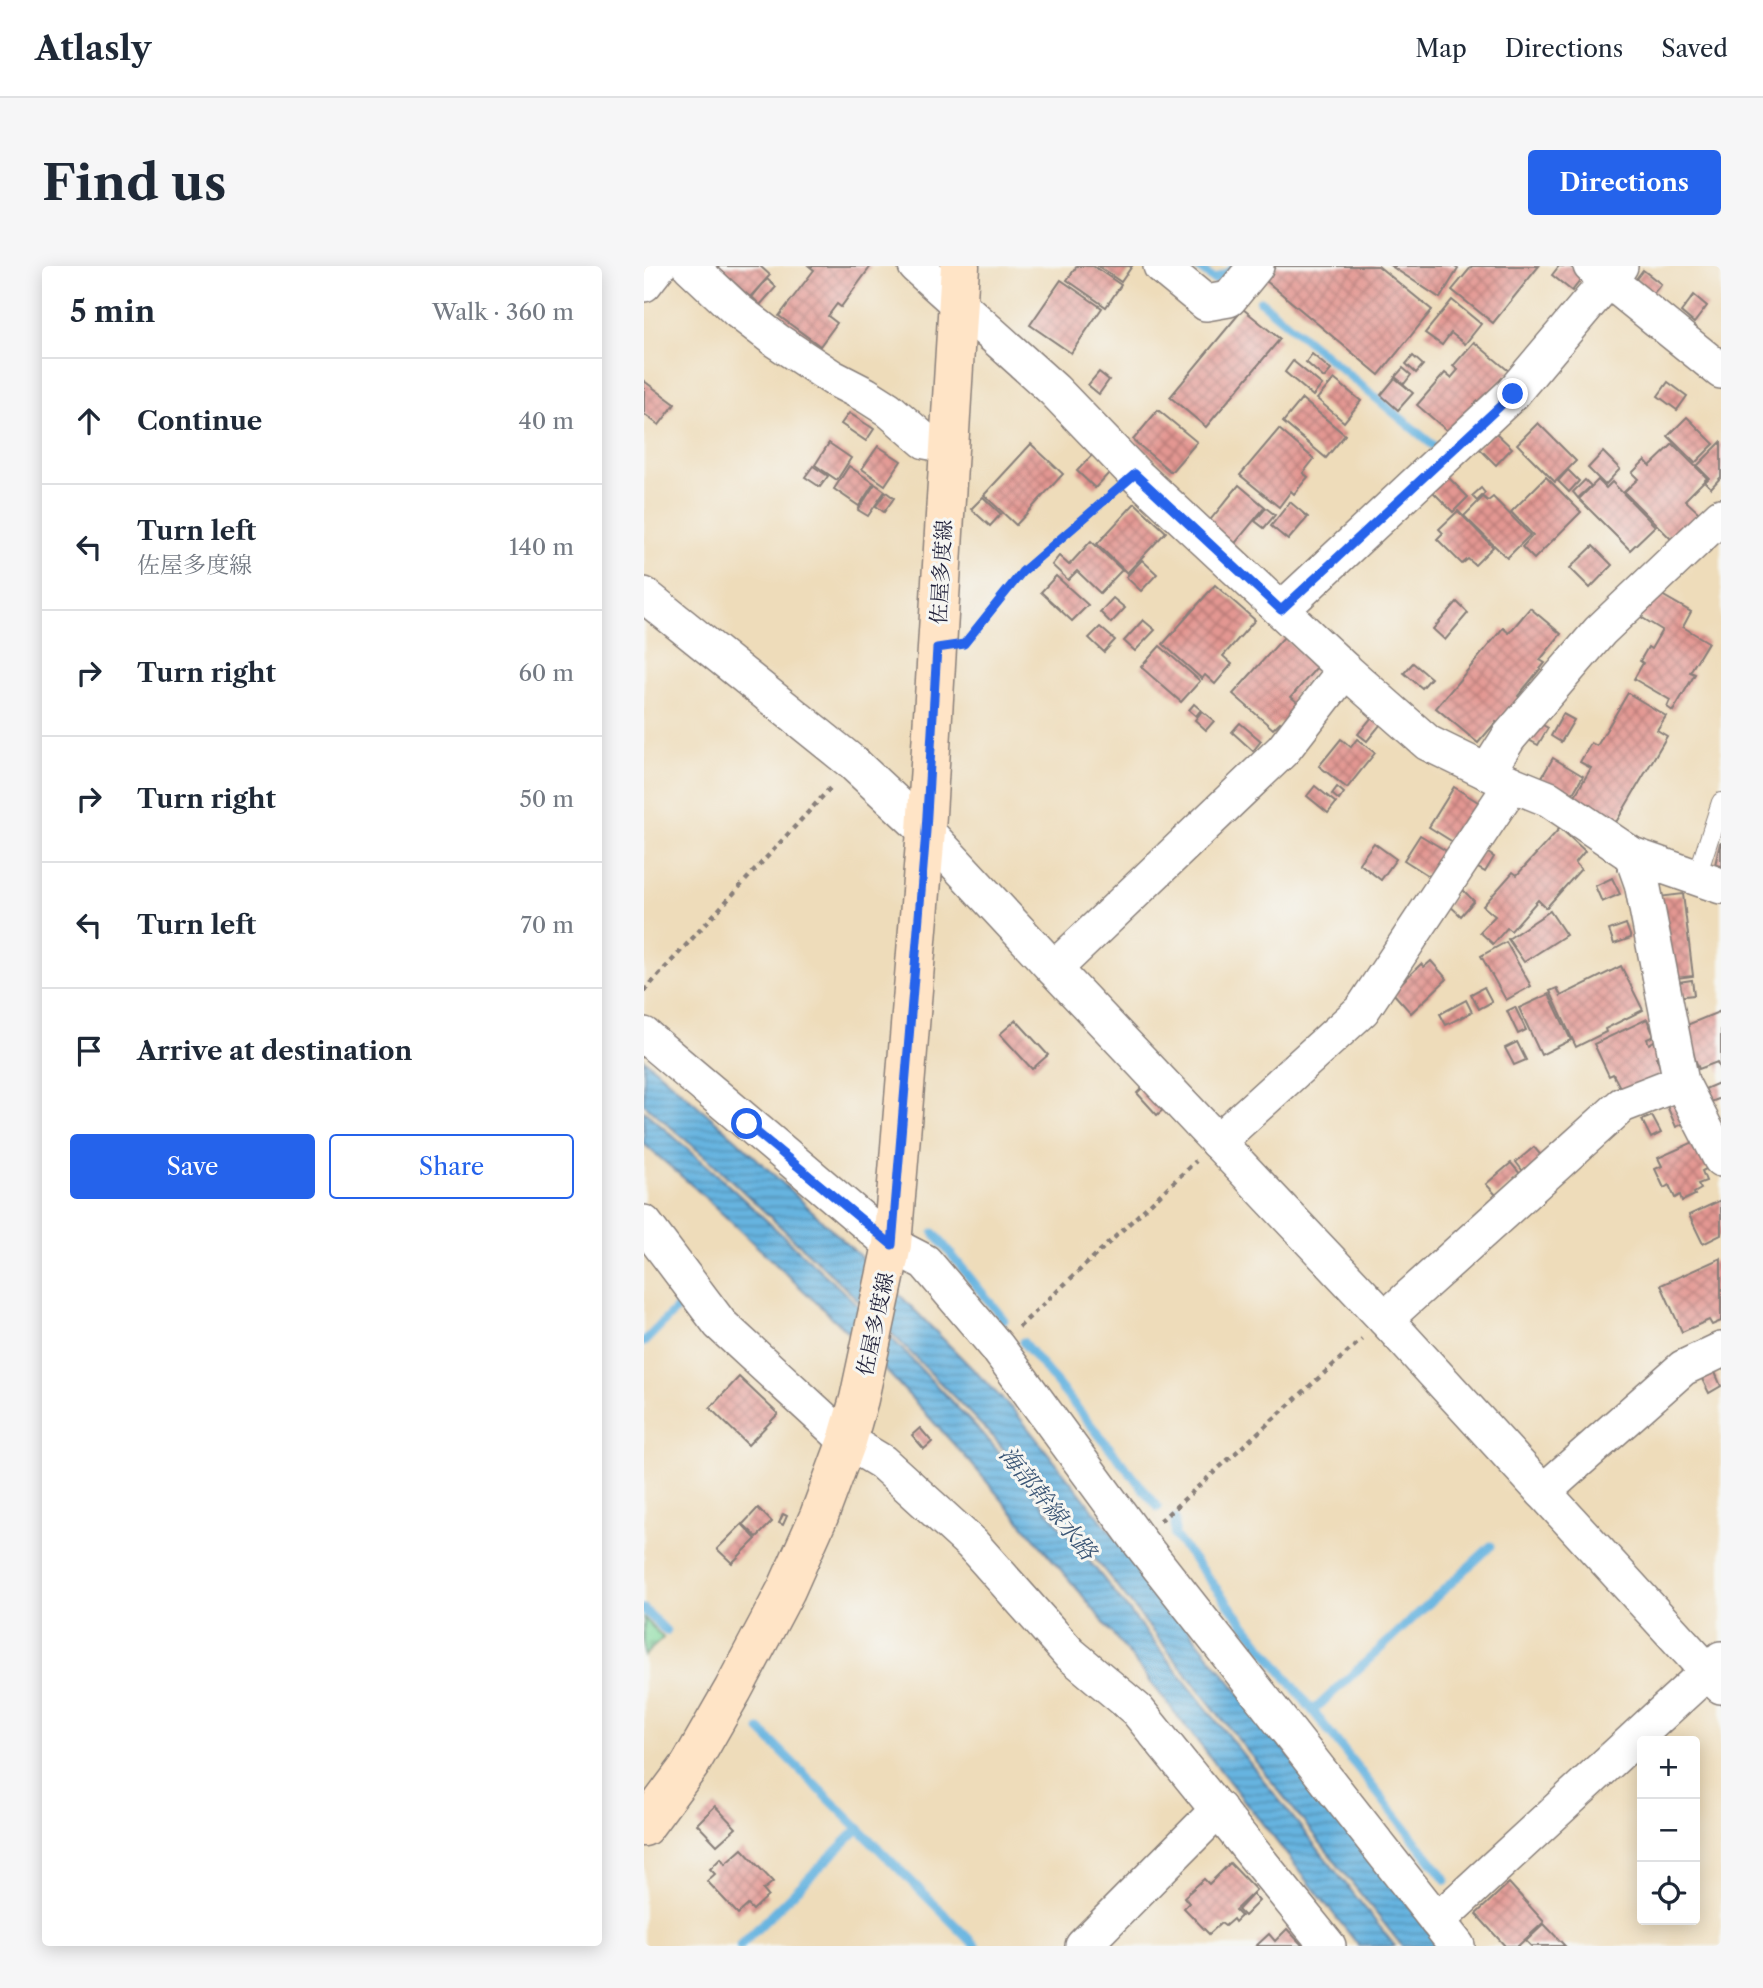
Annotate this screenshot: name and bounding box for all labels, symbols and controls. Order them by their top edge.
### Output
text: Atlasly [35,28,151,69]
text: Map [1415,34,1467,63]
text: Directions [1505,34,1623,63]
text: Saved [1661,34,1728,63]
button: Directions [1528,150,1721,215]
text: Find us [42,152,226,213]
text: 5 min [70,293,155,330]
text: Walk · 360 m [432,298,574,326]
route end [1497,378,1528,409]
icon: ahead [70,402,108,440]
text: Continue [137,405,262,437]
text: 40 m [519,407,574,435]
text: Turn left [137,515,256,547]
street label: 佐屋多度線 [926,519,956,625]
icon: left [70,528,108,566]
text: 140 m [509,533,574,561]
text: 佐屋多度線 [137,551,252,579]
icon: right [70,654,108,692]
text: Turn right [137,657,276,689]
text: 60 m [518,659,574,687]
icon: right [70,780,108,818]
text: Turn right [137,783,276,815]
text: 50 m [519,785,574,813]
icon: left [70,906,108,944]
text: Turn left [137,909,256,941]
text: 70 m [521,911,574,939]
icon: arrive [70,1032,108,1070]
text: Arrive at destination [137,1035,412,1067]
route start [731,1108,762,1139]
button: Save [70,1134,315,1199]
button: Share [329,1134,574,1199]
street label: 佐屋多度線 [852,1270,898,1378]
water label: 海部幹線水路 [994,1441,1104,1567]
map controls [1637,1736,1700,1925]
button: + [1637,1736,1700,1799]
button: − [1637,1799,1700,1862]
button: locate [1637,1862,1700,1925]

